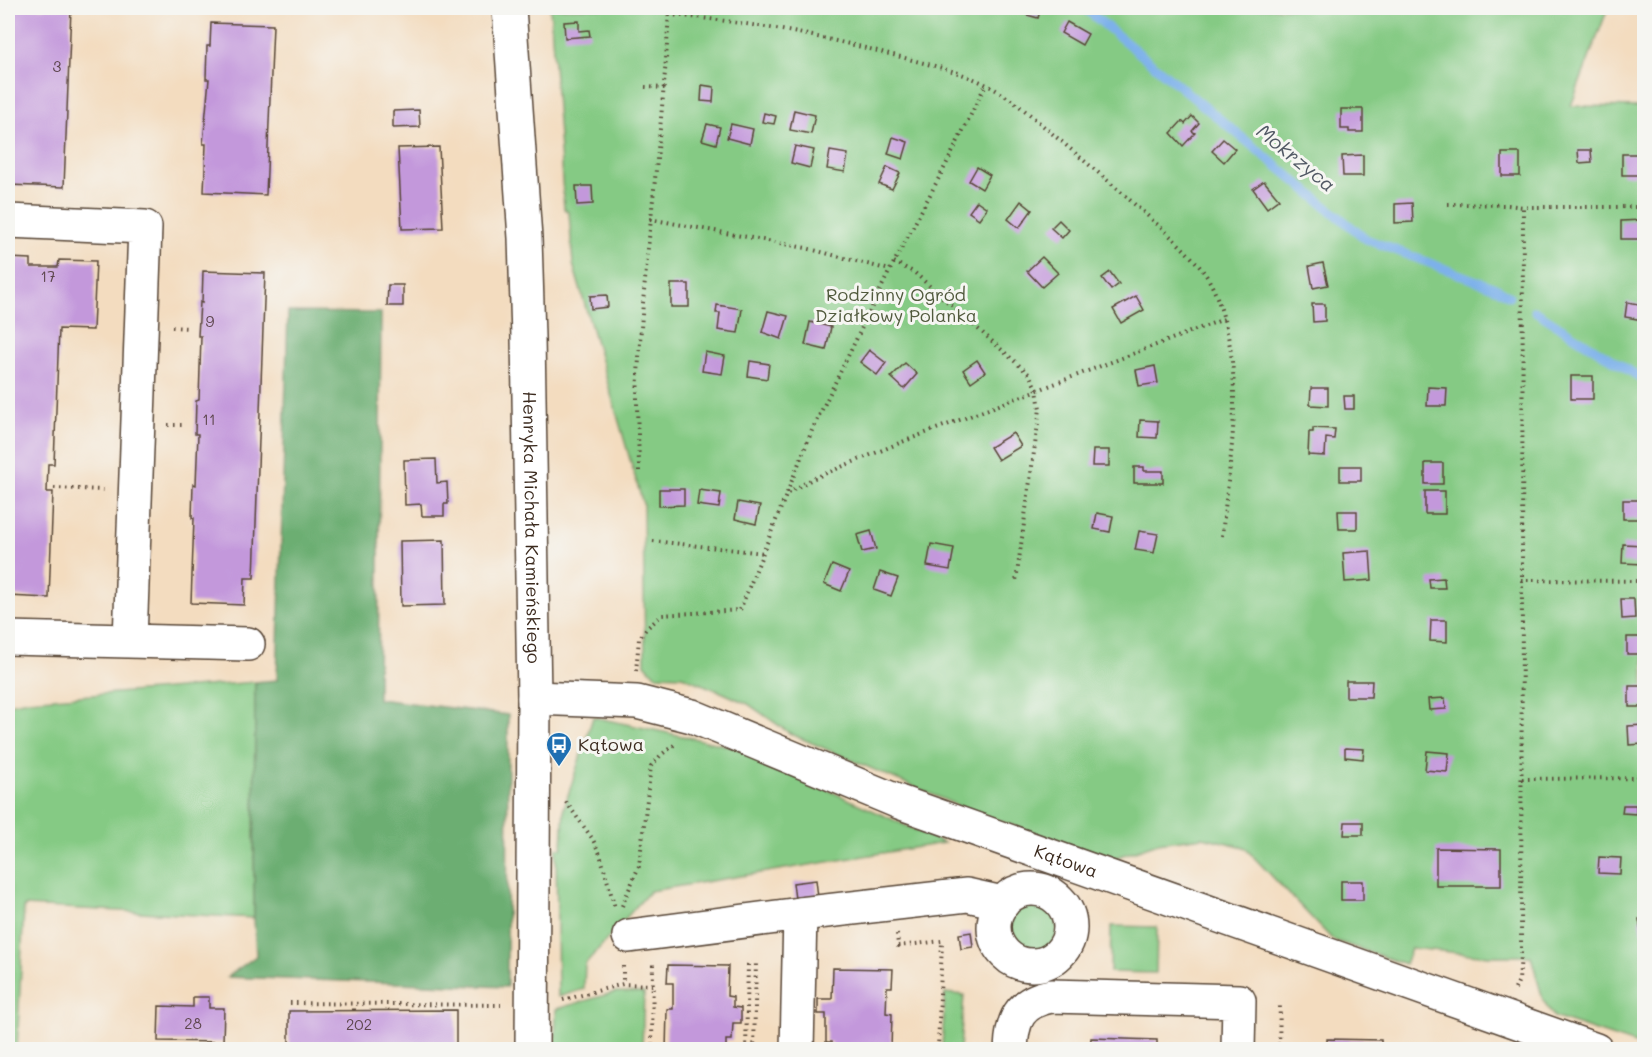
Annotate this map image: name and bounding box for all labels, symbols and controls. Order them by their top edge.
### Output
house number: 3 [53,56,62,76]
water label: Mokrzyca [1252,117,1341,197]
house number: 17 [40,266,56,286]
park label: Rodzinny Ogród Działkowy Polanka [815,282,977,327]
house number: 9 [206,311,215,331]
street label: Henryka Michała Kamieńskiego [518,391,546,664]
house number: 11 [202,409,216,429]
bus stop icon: Kątowa [544,730,574,768]
place label: Kątowa [578,732,644,756]
street label: Kątowa [1031,838,1101,883]
house number: 28 [184,1013,202,1033]
house number: 202 [346,1014,372,1034]

